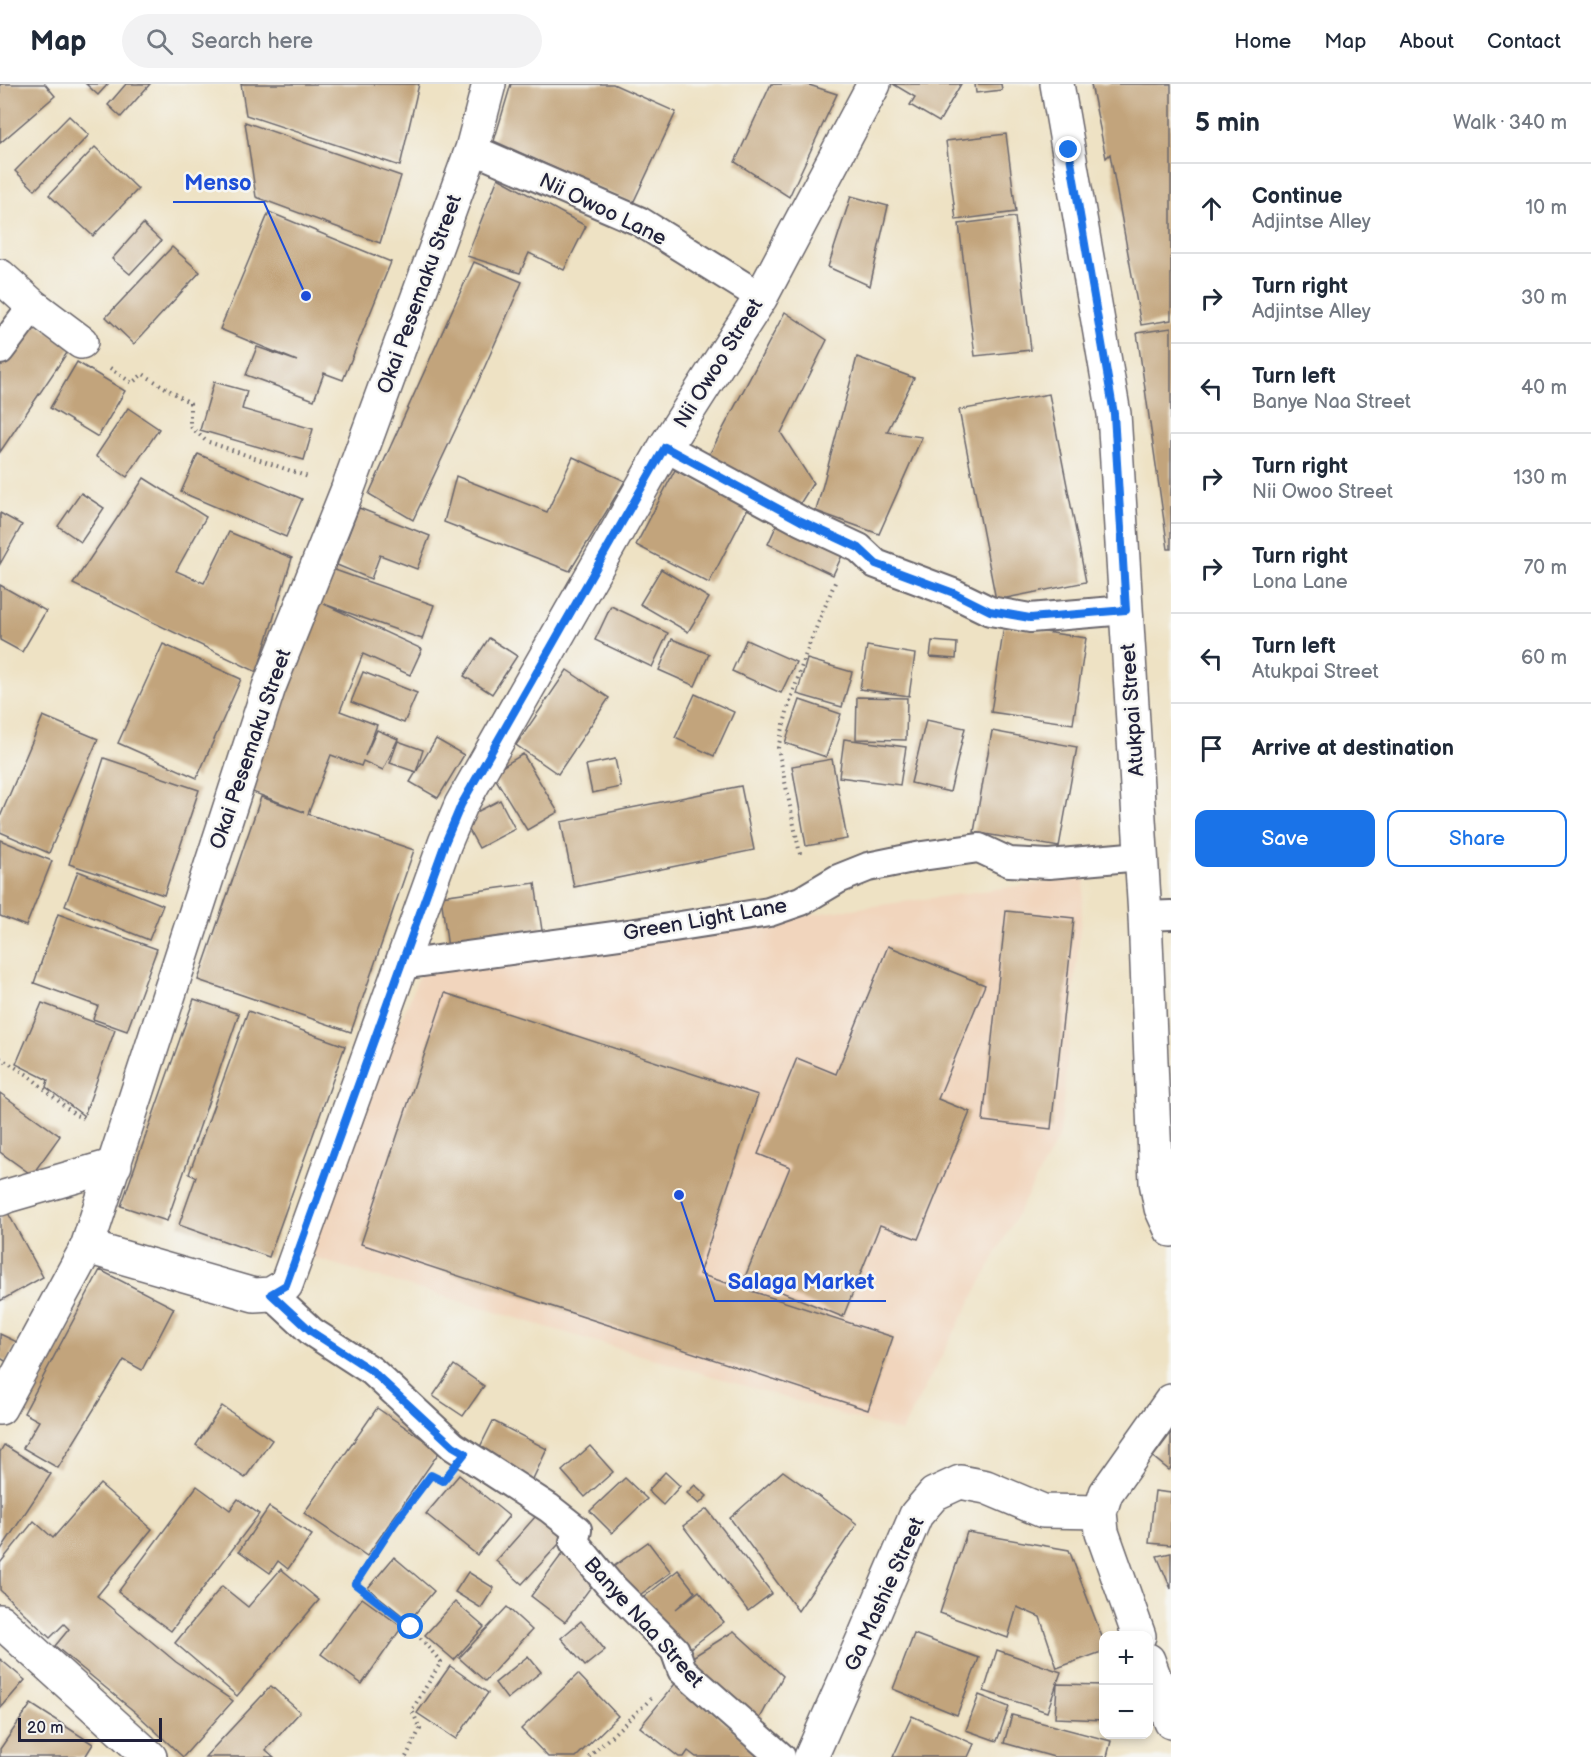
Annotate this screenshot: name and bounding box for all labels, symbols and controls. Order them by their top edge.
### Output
search box [122,14,542,68]
text: Map [30,25,86,58]
icon: search [143,25,176,58]
text: Search here [191,28,313,55]
text: Home [1234,29,1291,54]
text: Map [1324,29,1366,54]
text: About [1399,29,1454,54]
text: Contact [1487,29,1561,54]
text: 5 min [1195,108,1260,139]
text: Walk · 340 m [1453,111,1567,135]
route end [1055,136,1081,162]
callout: Menso [173,162,264,202]
street label: Nii Owoo Lane [535,168,670,251]
text: Menso [184,170,252,197]
text: Continue [1252,183,1342,210]
street label: Okai Pesemaku Street [372,191,467,397]
icon: ahead [1195,192,1228,225]
text: 10 m [1526,196,1567,220]
text: Adjintse Alley [1252,210,1371,234]
text: Turn right [1252,273,1348,300]
icon: right [1195,282,1228,315]
text: 30 m [1521,286,1567,310]
street label: Nii Owoo Street [669,293,769,433]
text: Adjintse Alley [1252,300,1371,324]
text: Turn left [1252,363,1336,390]
icon: left [1195,372,1228,405]
text: 40 m [1521,376,1567,400]
text: Banye Naa Street [1252,390,1411,414]
text: Turn right [1252,453,1348,480]
icon: right [1195,462,1228,495]
text: 130 m [1513,466,1567,490]
text: Nii Owoo Street [1252,480,1393,504]
text: Turn right [1252,543,1348,570]
icon: right [1195,552,1228,585]
text: 70 m [1523,556,1567,580]
text: Lona Lane [1252,570,1348,594]
text: Turn left [1252,633,1336,660]
street label: Atukpai Street [1115,642,1150,777]
icon: left [1195,642,1228,675]
street label: Okai Pesemaku Street [204,645,297,853]
text: 60 m [1521,646,1567,670]
text: Atukpai Street [1252,660,1379,684]
icon: arrive [1195,732,1228,765]
text: Arrive at destination [1252,735,1454,762]
button: Save [1195,810,1375,867]
button: Share [1387,810,1567,867]
street label: Green Light Lane [621,893,789,946]
callout: Salaga Market [715,1261,886,1301]
text: Salaga Market [728,1269,875,1296]
street label: Ga Mashie Street [839,1513,930,1675]
street label: Banye Naa Street [578,1552,709,1693]
route start [397,1613,423,1639]
map controls [1099,1631,1153,1739]
button: + [1099,1631,1153,1685]
button: − [1099,1685,1153,1739]
scale bar [18,1715,162,1742]
text: 20 m [27,1719,63,1738]

